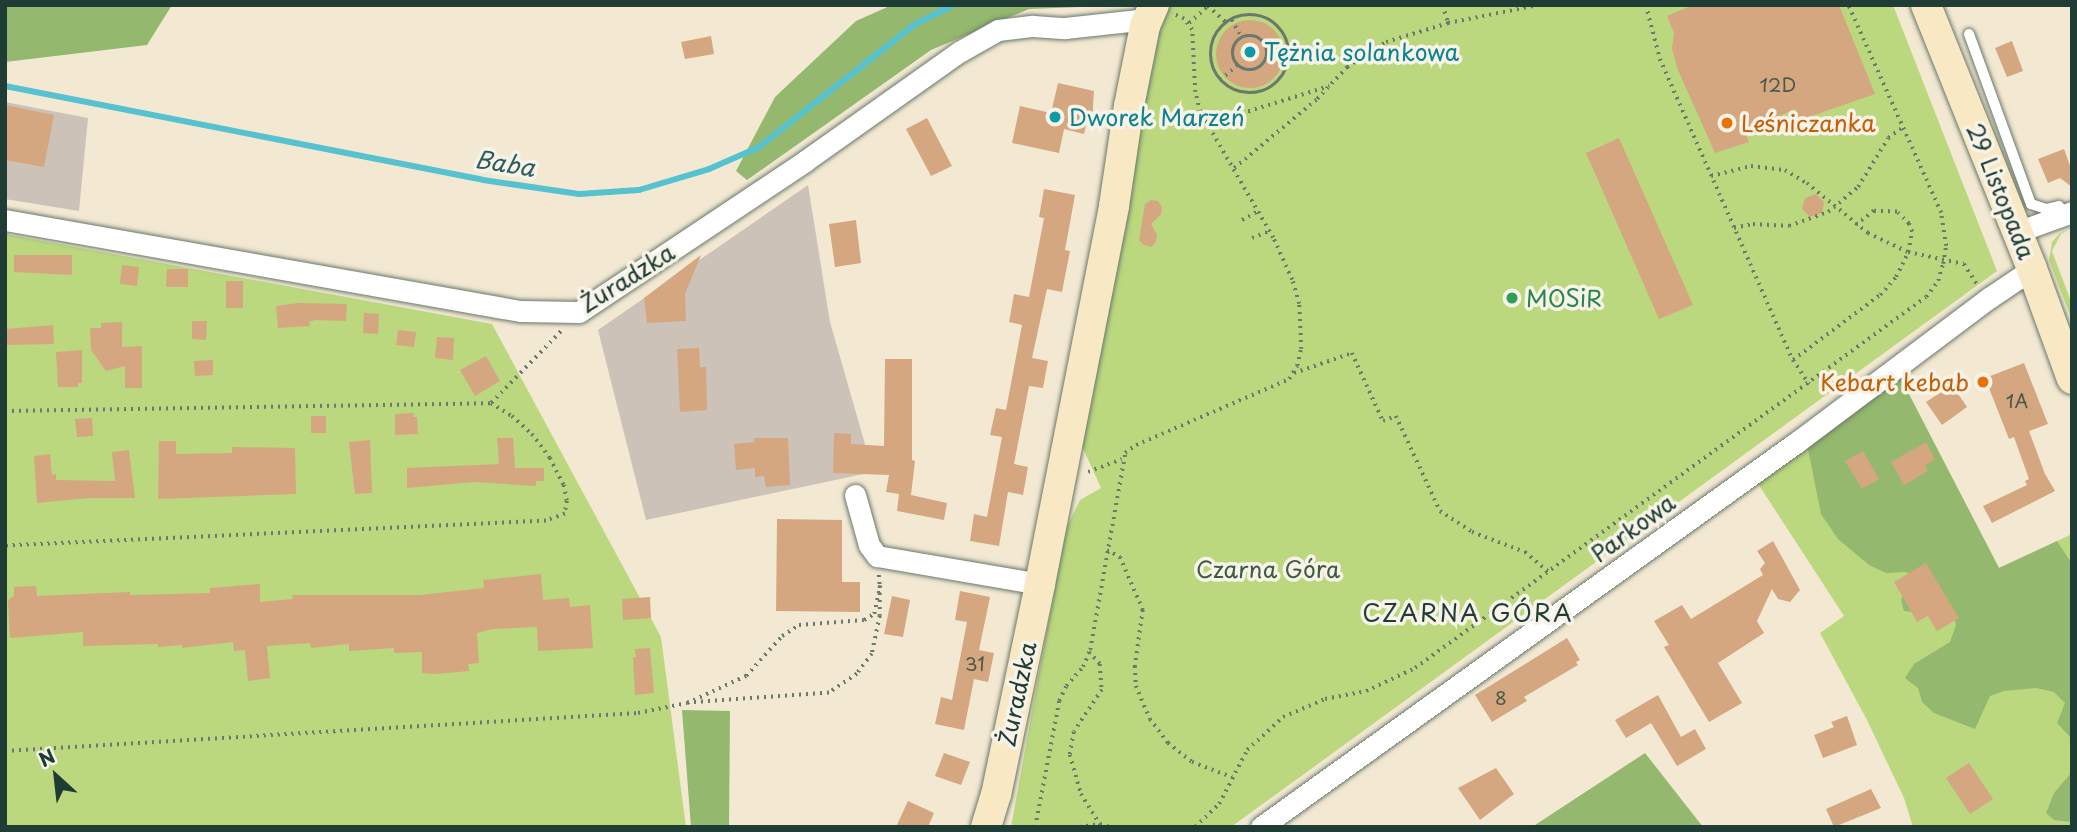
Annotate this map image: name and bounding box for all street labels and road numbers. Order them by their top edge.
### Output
street label: 29 Listopada [1961,119,2041,263]
street label: Żuradzka [575,238,679,318]
street label: Parkowa [1586,488,1680,568]
street label: Żuradzka [992,639,1042,749]

